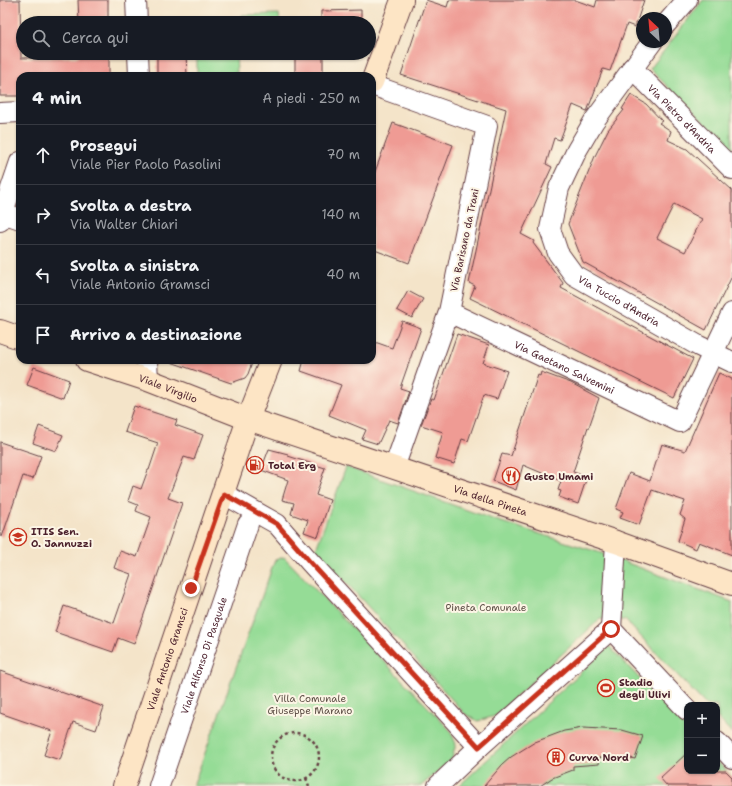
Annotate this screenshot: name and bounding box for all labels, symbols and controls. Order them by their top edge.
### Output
north arrow [636,12,672,48]
search box [16,16,376,60]
icon: search [30,27,52,49]
text: Cerca qui [62,28,129,48]
street label: Via Pietro d'Andria [645,82,719,156]
text: 4 min [32,87,82,109]
text: A piedi · 250 m [262,90,360,107]
text: Prosegui [70,136,137,156]
icon: ahead [32,144,54,166]
text: 70 m [326,146,360,163]
text: Viale Pier Paolo Pasolini [70,156,221,173]
street label: Via Barisano da Trani [447,187,482,293]
text: Svolta a destra [70,196,192,216]
icon: right [32,204,54,226]
text: 140 m [321,206,360,223]
text: Via Walter Chiari [70,216,178,233]
text: Svolta a sinistra [70,256,199,276]
icon: left [32,264,54,286]
text: 40 m [326,266,360,283]
street label: Via Tuccio d'Andria [576,273,663,330]
text: Viale Antonio Gramsci [70,276,210,293]
icon: arrive [32,324,54,346]
text: Arrivo a destinazione [70,325,242,345]
street label: Via Gaetano Salvemini [512,338,617,397]
street label: Viale Virgilio [137,371,199,406]
fuel station icon: Total Erg [245,455,265,475]
place label: Total Erg [268,459,317,472]
restaurant icon: Gusto Umami [501,466,521,486]
place label: Gusto Umami [524,470,593,483]
street label: Via della Pineta [452,482,529,519]
place label: ITIS Sen. O. Jannuzzi [31,525,92,550]
school or university icon: ITIS Sen. O. Jannuzzi [8,527,28,547]
route end [182,579,200,597]
street label: Viale Alfonso Di Pasquale [178,595,230,716]
park label: Pineta Comunale [446,601,527,614]
street label: Viale Antonio Gramsci [144,606,191,712]
route start [602,620,620,638]
place label: Stadio degli Ulivi [619,676,670,701]
sports icon: Stadio degli Ulivi [596,678,616,698]
park label: Villa Comunale Giuseppe Marano [268,692,352,717]
map controls [684,702,720,774]
button: + [684,702,720,738]
button: − [684,738,720,774]
building icon: Curva Nord [546,747,566,767]
place label: Curva Nord [569,751,629,764]

